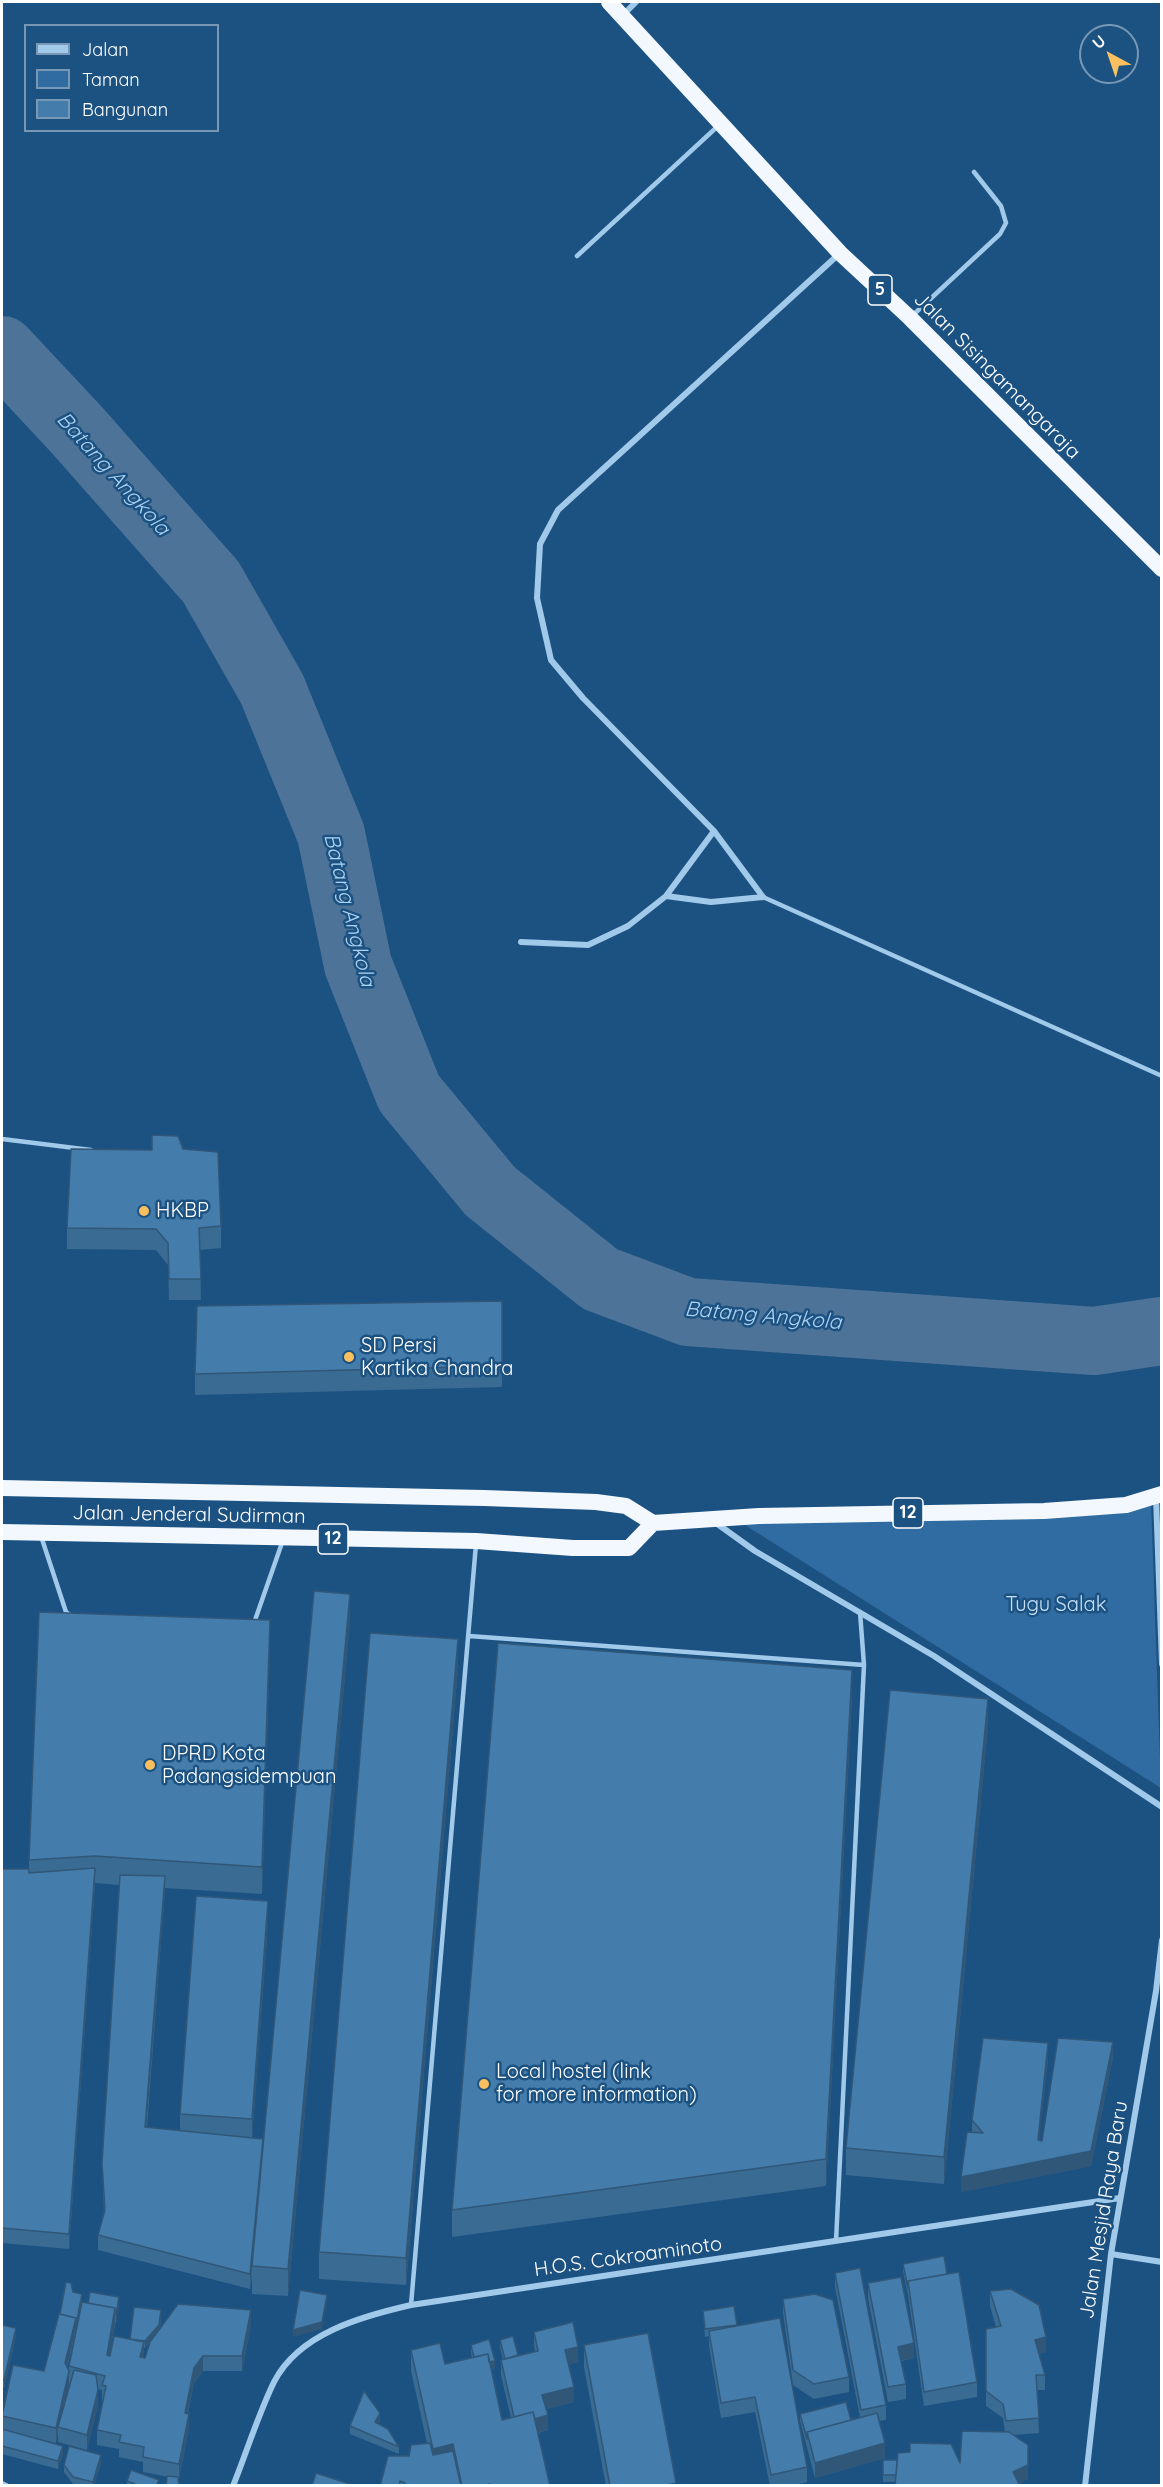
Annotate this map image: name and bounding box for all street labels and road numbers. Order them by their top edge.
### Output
road number: 5 [868,275,892,305]
street label: Jalan Sisingamangaraja [909,288,1085,464]
road number: 12 [893,1498,923,1528]
street label: Jalan Jenderal Sudirman [72,1501,306,1529]
road number: 12 [318,1524,348,1554]
street label: Jalan Mesjid Raya Baru [1075,2099,1133,2321]
street label: H.O.S. Cokroaminoto [533,2232,723,2282]

